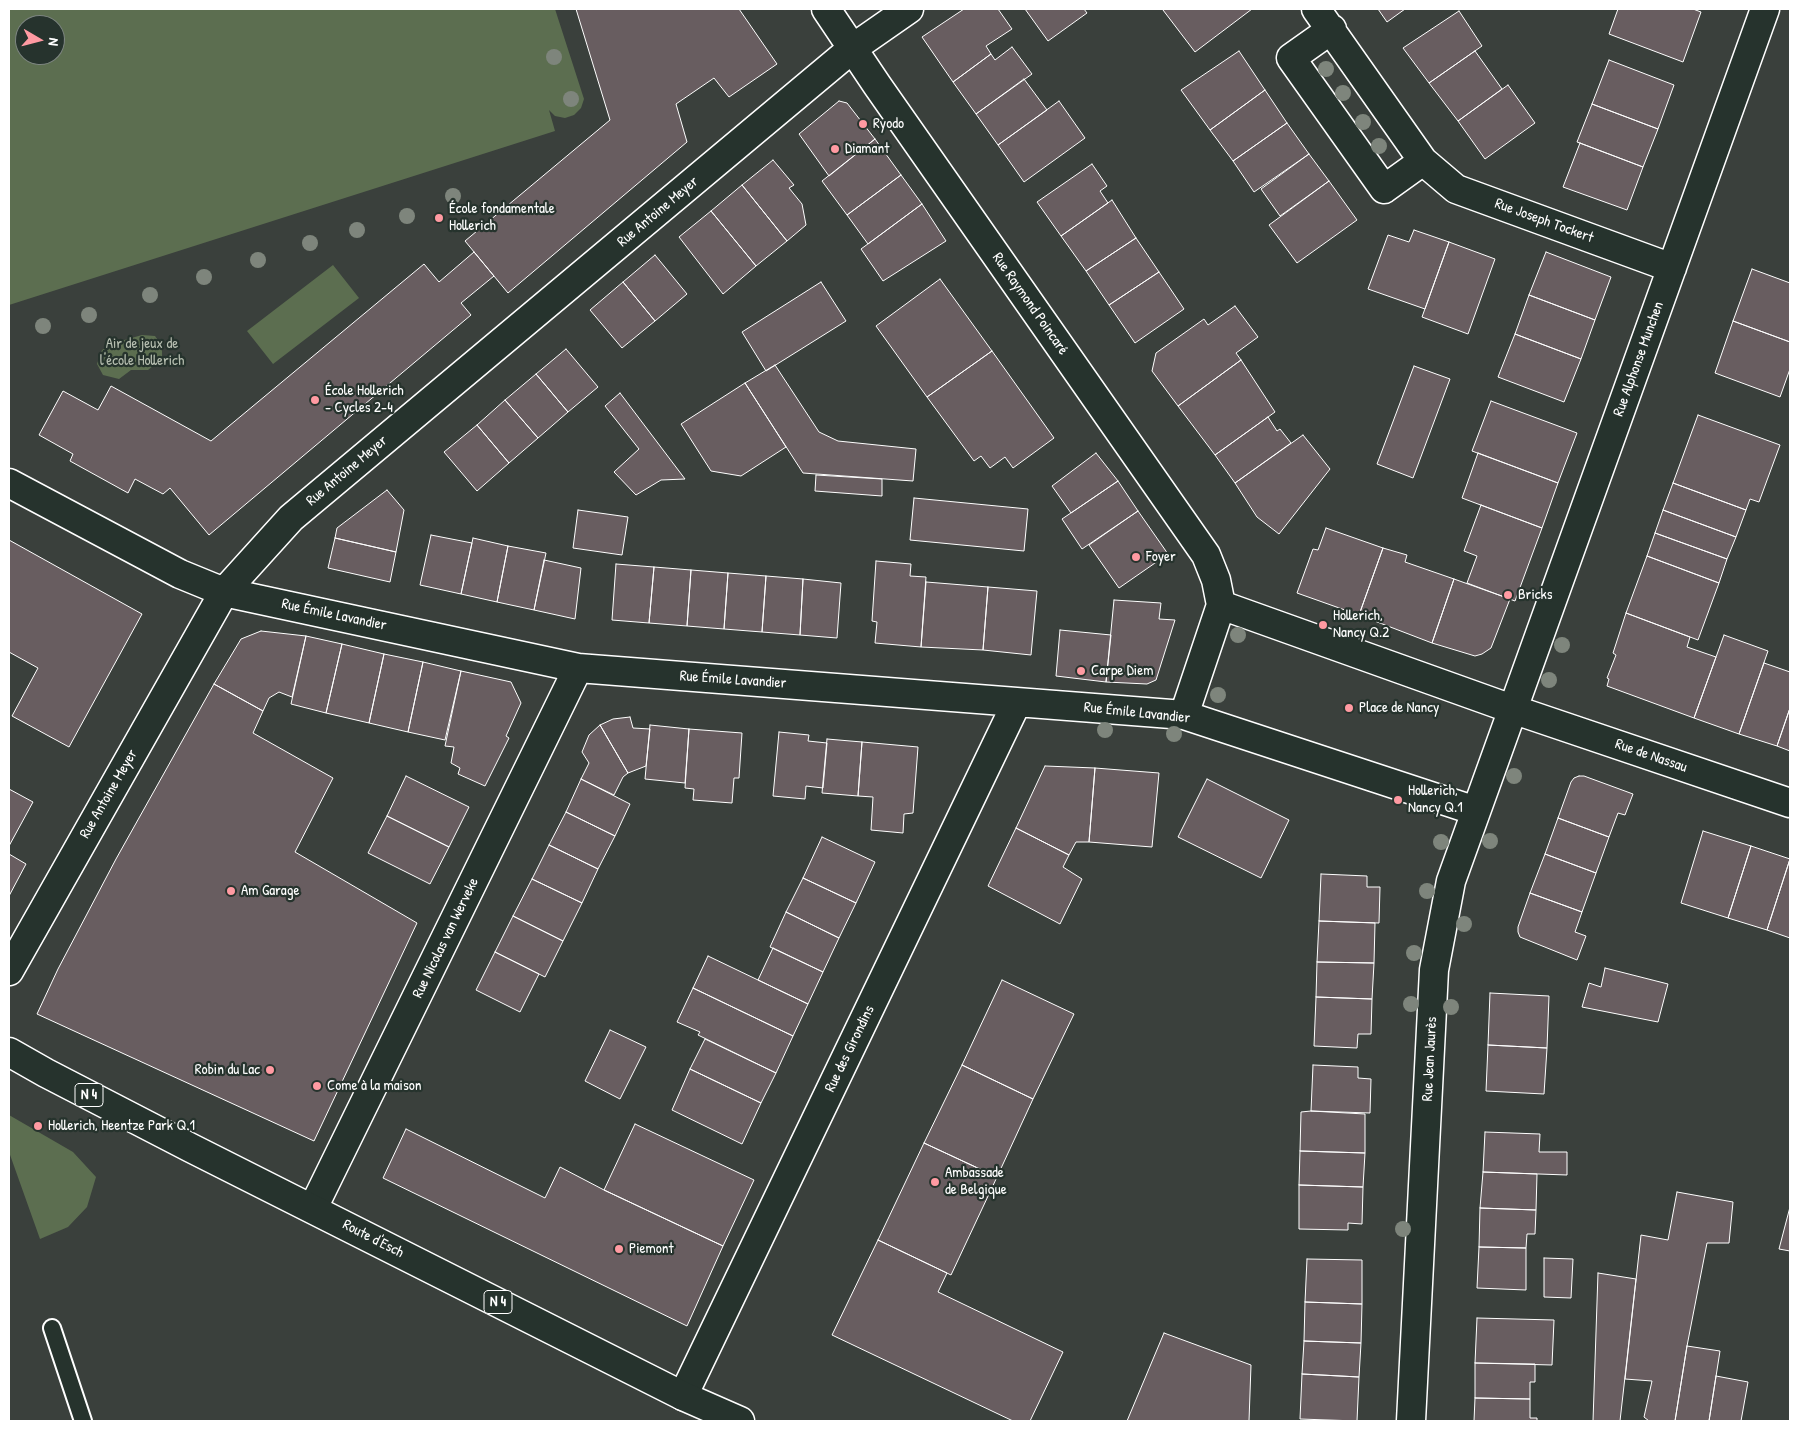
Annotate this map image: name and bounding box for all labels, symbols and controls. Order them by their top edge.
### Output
north arrow [15,15,65,65]
text: N [44,37,64,47]
place label: Ryodo [873,115,904,133]
marker: Ryodo [857,118,869,130]
place label: Diamant [845,140,889,158]
marker: Diamant [829,143,841,155]
street label: Rue Antoine Meyer [614,173,702,251]
street label: Rue Joseph Tockert [1492,195,1596,247]
place label: École fondamentale Hollerich [449,200,555,235]
marker: École fondamentale Hollerich [433,212,445,224]
street label: Rue Raymond Poincaré [988,250,1072,358]
street label: Rue Alphonse Munchen [1610,299,1668,419]
park label: Air de jeux de l'école Hollerich [100,335,184,370]
place label: École Hollerich - Cycles 2-4 [325,382,404,417]
marker: École Hollerich - Cycles 2-4 [309,394,321,406]
street label: Rue Antoine Meyer [303,432,391,510]
place label: Foyer [1146,548,1176,566]
marker: Foyer [1130,551,1142,563]
place label: Bricks [1518,586,1553,604]
marker: Bricks [1502,589,1514,601]
street label: Rue Émile Lavandier [280,595,388,635]
place label: Hollerich, Nancy Q.2 [1333,607,1389,642]
marker: Hollerich, Nancy Q.2 [1317,619,1329,631]
place label: Carpe Diem [1091,662,1153,680]
marker: Carpe Diem [1075,665,1087,677]
street label: Rue Émile Lavandier [679,667,787,693]
street label: Rue Émile Lavandier [1083,698,1191,728]
place label: Place de Nancy [1359,699,1439,717]
marker: Place de Nancy [1343,702,1355,714]
street label: Rue de Nassau [1613,735,1689,777]
street label: Rue Antoine Meyer [76,746,142,842]
place label: Hollerich, Nancy Q.1 [1408,782,1463,817]
marker: Hollerich, Nancy Q.1 [1392,794,1404,806]
street label: Rue Nicolas van Werveke [409,875,483,1001]
place label: Am Garage [241,882,299,900]
marker: Am Garage [225,885,237,897]
street label: Rue des Girondins [821,1003,879,1095]
street label: Rue Jean Jaurès [1419,1016,1441,1102]
place label: Robin du Lac [195,1061,260,1079]
marker: Robin du Lac [264,1064,276,1076]
place label: Come à la maison [327,1077,422,1095]
marker: Come à la maison [311,1080,323,1092]
road number: N 4 [75,1084,103,1106]
place label: Hollerich, Heentze Park Q.1 [48,1117,195,1135]
marker: Hollerich, Heentze Park Q.1 [32,1120,44,1132]
place label: Ambassade de Belgique [945,1164,1007,1199]
marker: Ambassade de Belgique [929,1176,941,1188]
street label: Route d'Esch [339,1216,407,1262]
place label: Piemont [629,1240,674,1258]
marker: Piemont [613,1243,625,1255]
road number: N 4 [484,1290,512,1314]

